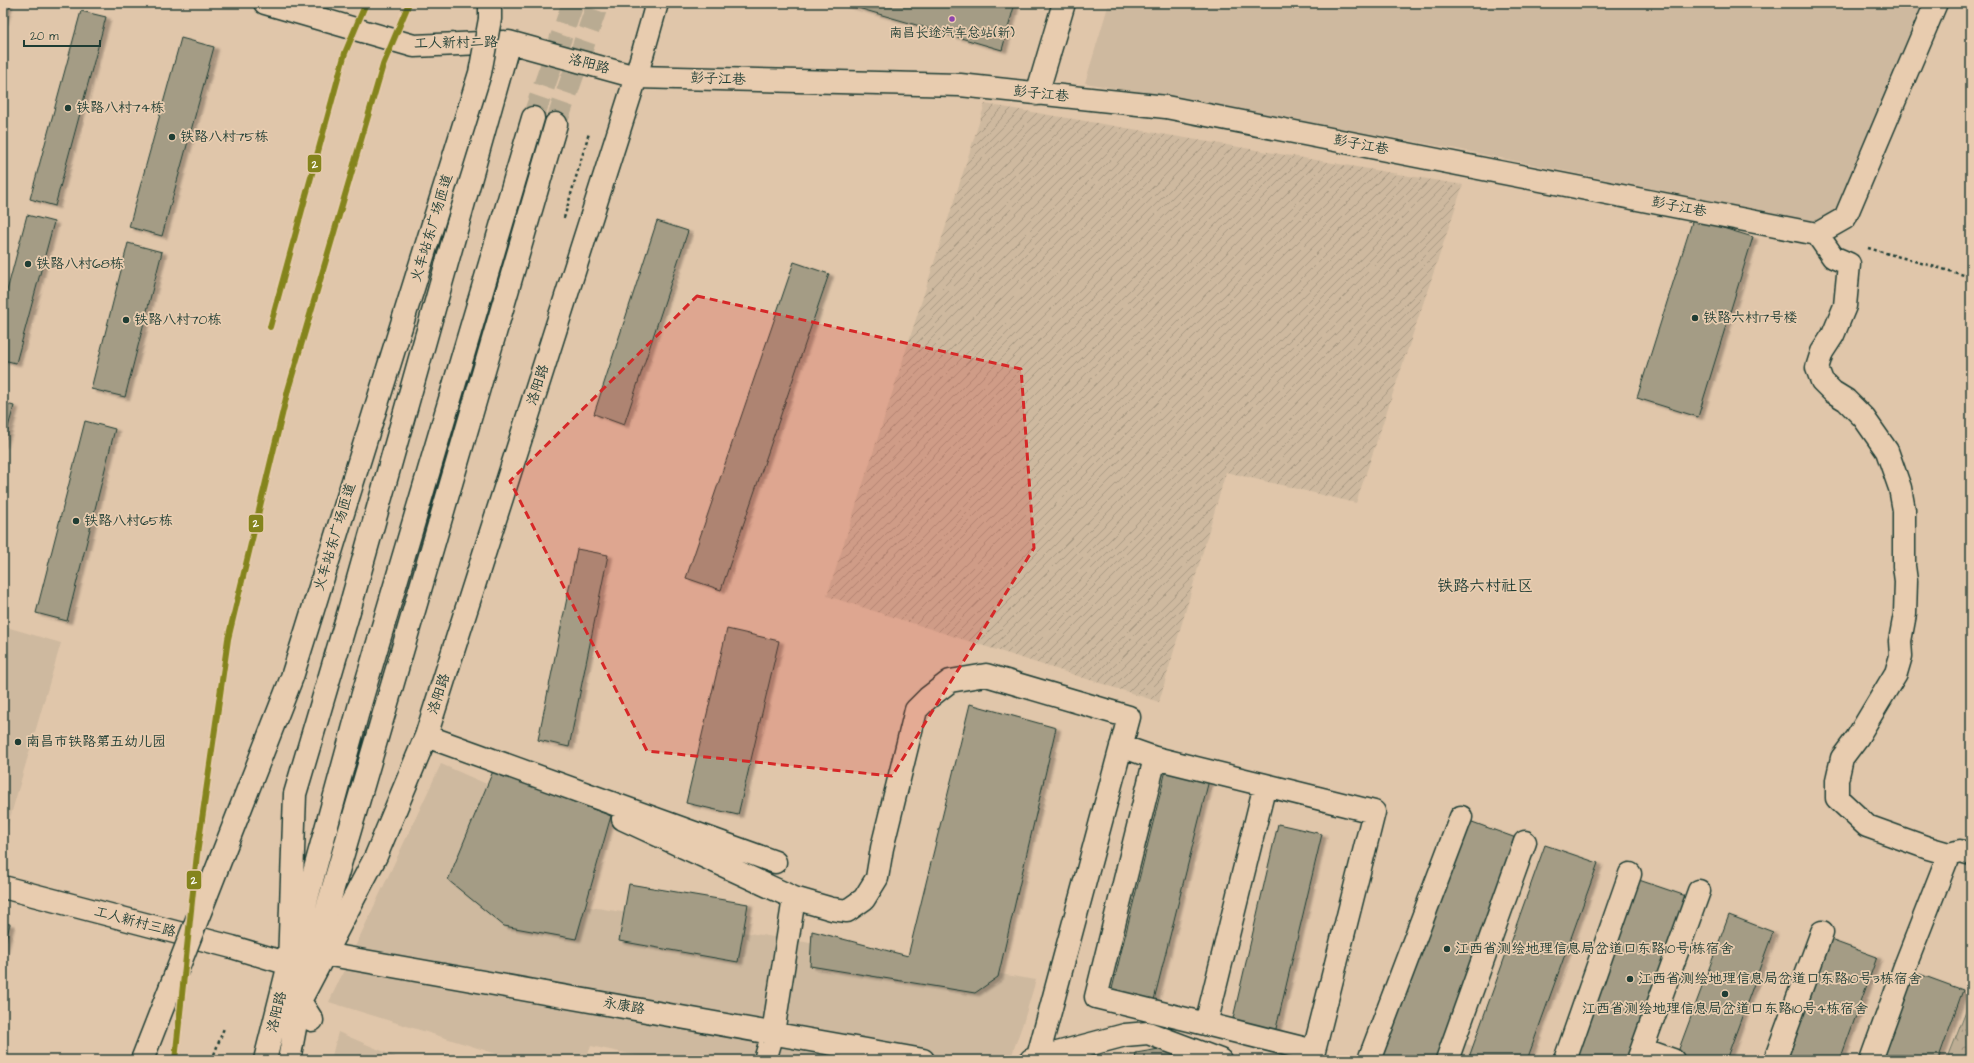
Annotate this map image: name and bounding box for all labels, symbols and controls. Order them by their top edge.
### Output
marker: 南昌长途汽车总站(新) [947,14,957,24]
scale bar [24,22,100,48]
place label: 南昌长途汽车总站(新) [889,24,1015,42]
text: 20 m [30,28,59,45]
street label: 工人新村二路 [414,32,498,54]
street label: 洛阳路 [566,49,612,79]
street label: 彭子江巷 [690,68,747,90]
street label: 彭子江巷 [1012,81,1071,107]
place label: 铁路八村74栋 [76,98,164,118]
marker: 铁路八村74栋 [63,103,73,113]
place label: 铁路八村75栋 [180,127,269,147]
street label: 彭子江巷 [1332,130,1391,160]
marker: 铁路八村75栋 [167,132,177,142]
line badge: 2 [307,154,322,173]
text: 2 [311,157,319,172]
street label: 火车站东广场匝道 [406,172,458,284]
street label: 彭子江巷 [1650,192,1709,222]
place label: 铁路八村68栋 [36,254,124,274]
marker: 铁路八村68栋 [23,259,33,269]
place label: 铁路六村17号楼 [1703,308,1797,328]
place label: 铁路八村70栋 [134,310,221,330]
marker: 铁路六村17号楼 [1690,313,1700,323]
marker: 铁路八村70栋 [121,315,131,325]
street label: 洛阳路 [522,362,554,408]
street label: 火车站东广场匝道 [309,481,361,593]
place label: 铁路八村65栋 [84,511,173,531]
line badge: 2 [248,514,264,533]
marker: 铁路八村65栋 [71,516,81,526]
text: 2 [252,516,260,531]
district label: 铁路六村社区 [1437,575,1533,597]
street label: 洛阳路 [423,671,455,717]
place label: 南昌市铁路第五幼儿园 [26,732,166,752]
marker: 南昌市铁路第五幼儿园 [13,737,23,747]
line badge: 2 [186,870,202,890]
text: 2 [190,873,198,888]
street label: 工人新村三路 [92,901,178,943]
place label: 江西省测绘地理信息局岔道口东路10号1栋宿舍 [1455,939,1733,959]
marker: 江西省测绘地理信息局岔道口东路10号1栋宿舍 [1442,944,1452,954]
place label: 江西省测绘地理信息局岔道口东路10号3栋宿舍 [1638,969,1922,989]
marker: 江西省测绘地理信息局岔道口东路10号3栋宿舍 [1625,974,1635,984]
street label: 洛阳路 [262,989,292,1035]
marker: 江西省测绘地理信息局岔道口东路10号4栋宿舍 [1720,989,1730,999]
street label: 永康路 [602,993,646,1019]
place label: 江西省测绘地理信息局岔道口东路10号4栋宿舍 [1582,999,1868,1019]

